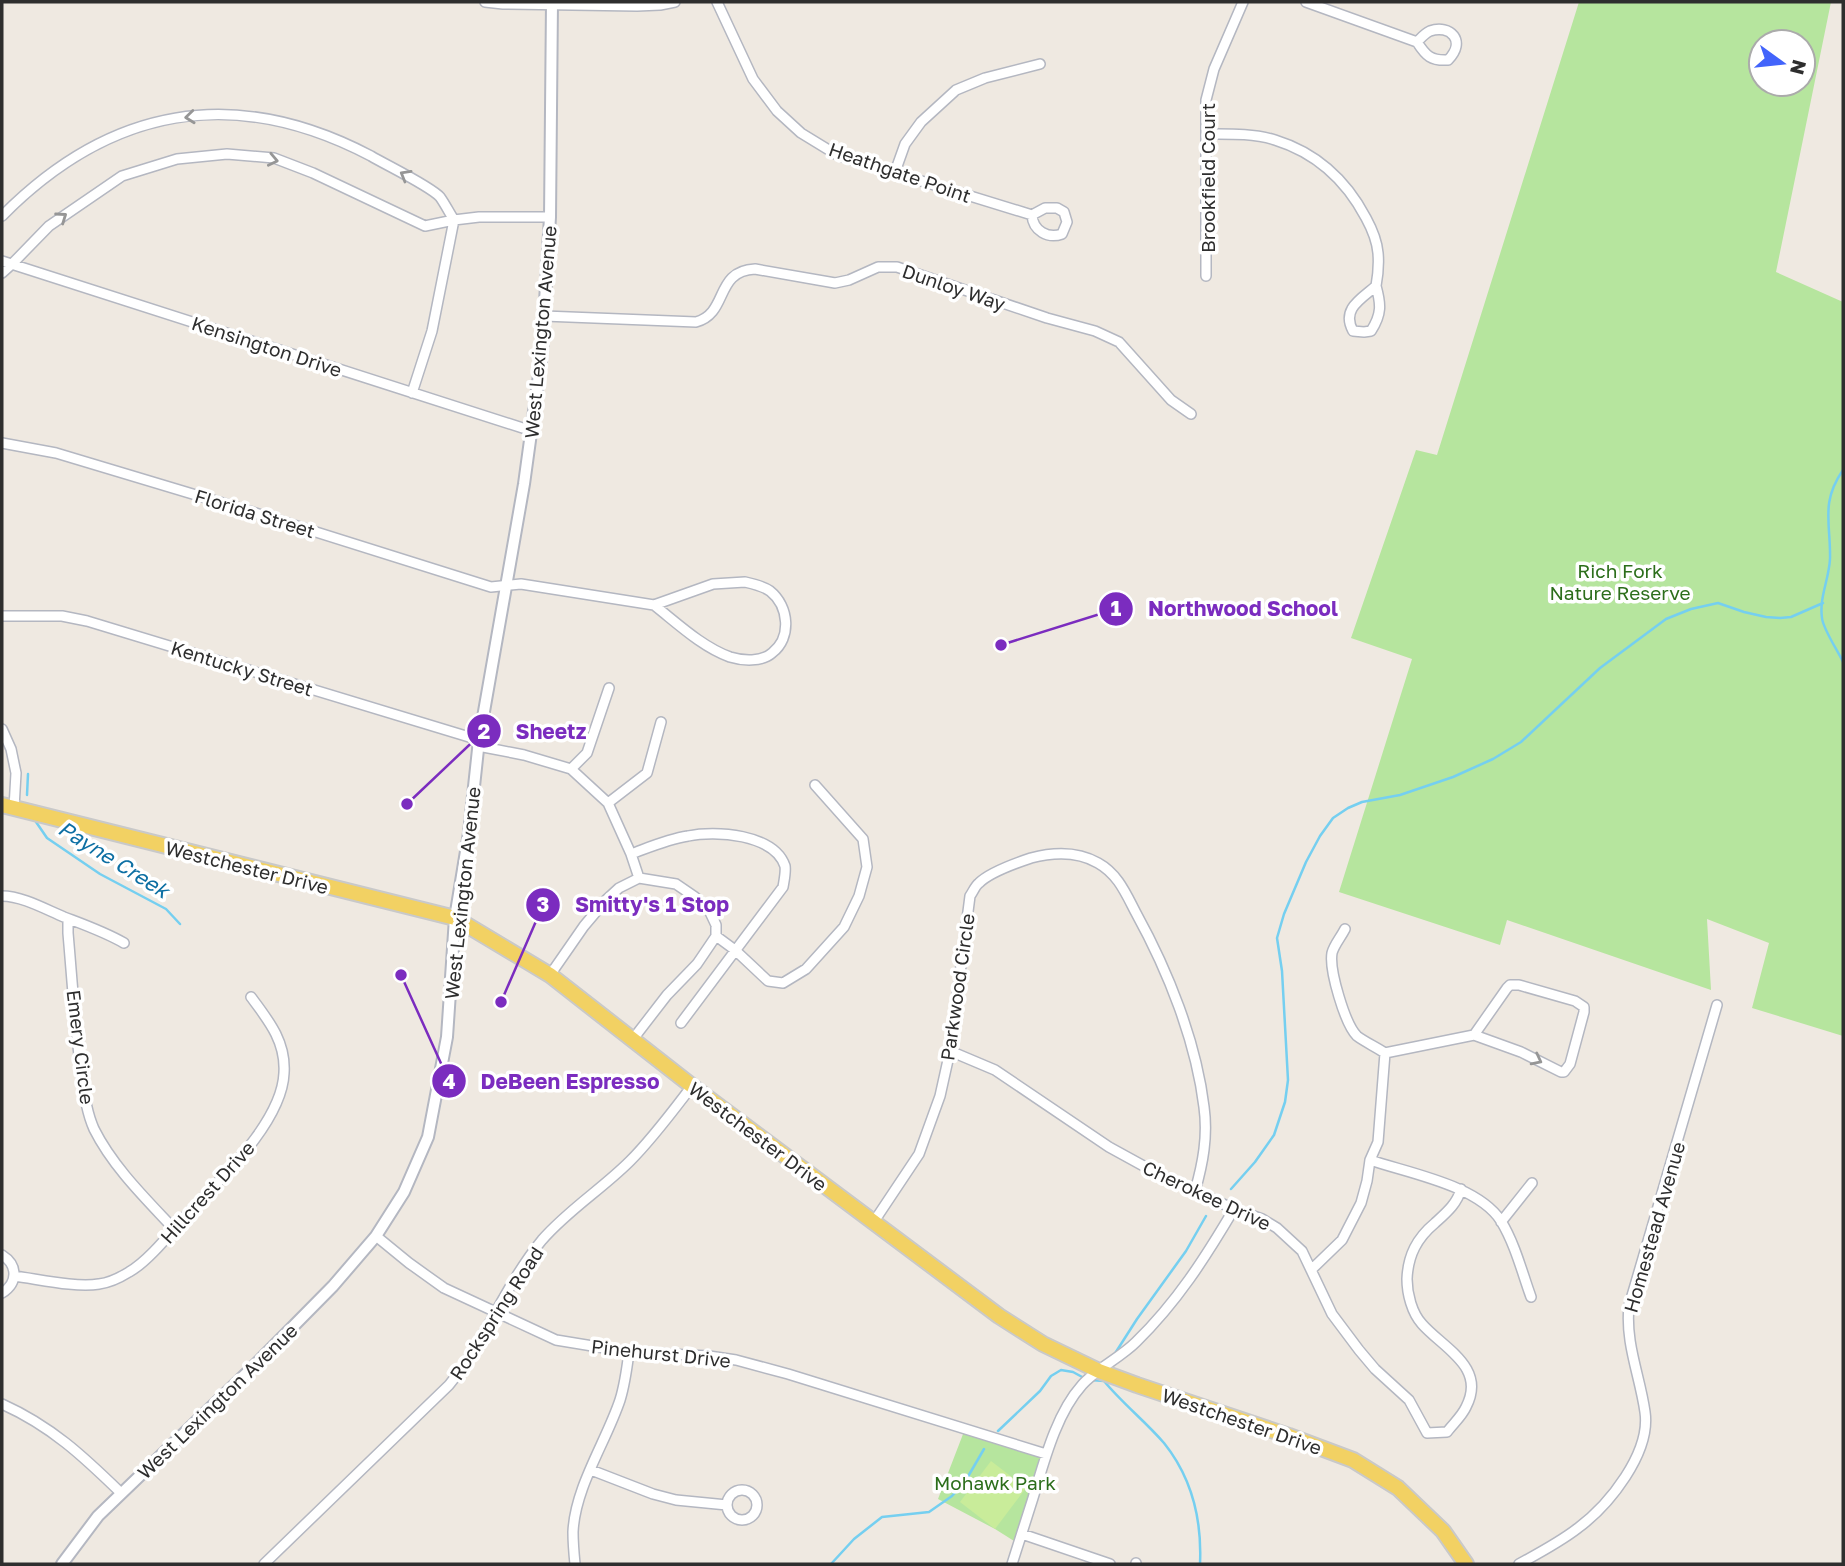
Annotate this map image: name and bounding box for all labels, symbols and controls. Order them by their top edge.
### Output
north arrow [1747,28,1817,98]
text: N [1786,58,1812,77]
street label: Brookfield Court [1196,103,1219,253]
one-way arrow [184,109,195,124]
street label: Heathgate Point [826,137,974,207]
one-way arrow [267,151,279,166]
one-way arrow [399,170,412,183]
one-way arrow [54,213,67,225]
street label: West Lexington Avenue [519,225,561,439]
street label: Dunloy Way [900,259,1009,315]
street label: Kensington Drive [189,311,345,381]
street label: Florida Street [192,484,318,542]
park label: Rich Fork Nature Reserve [1549,559,1691,604]
callout: Northwood School [1099,588,1352,630]
text: 1 [1111,595,1122,621]
text: Northwood School [1148,595,1338,621]
street label: Kentucky Street [168,635,316,701]
callout: Sheetz [467,710,601,752]
text: 2 [478,718,491,744]
text: Sheetz [516,718,587,744]
street label: West Lexington Avenue [439,786,485,1000]
water label: Payne Creek [54,815,176,904]
street label: Westchester Drive [163,836,331,898]
callout: Smitty's 1 Stop [526,884,743,926]
text: 3 [537,891,549,917]
text: Smitty's 1 Stop [575,891,729,917]
street label: Parkwood Circle [935,912,979,1062]
street label: Emery Circle [63,988,99,1106]
one-way arrow [1530,1051,1542,1065]
callout: DeBeen Espresso [432,1060,674,1102]
text: 4 [442,1068,456,1094]
text: DeBeen Espresso [480,1068,660,1094]
street label: Westchester Drive [684,1077,832,1195]
street label: Hillcrest Drive [155,1136,259,1248]
street label: Homestead Avenue [1619,1139,1689,1315]
street label: Cherokee Drive [1139,1155,1275,1235]
street label: Rockspring Road [444,1242,548,1384]
street label: West Lexington Avenue [132,1319,302,1483]
street label: Pinehurst Drive [590,1334,732,1372]
street label: Westchester Drive [1159,1383,1325,1459]
park label: Mohawk Park [934,1471,1056,1494]

